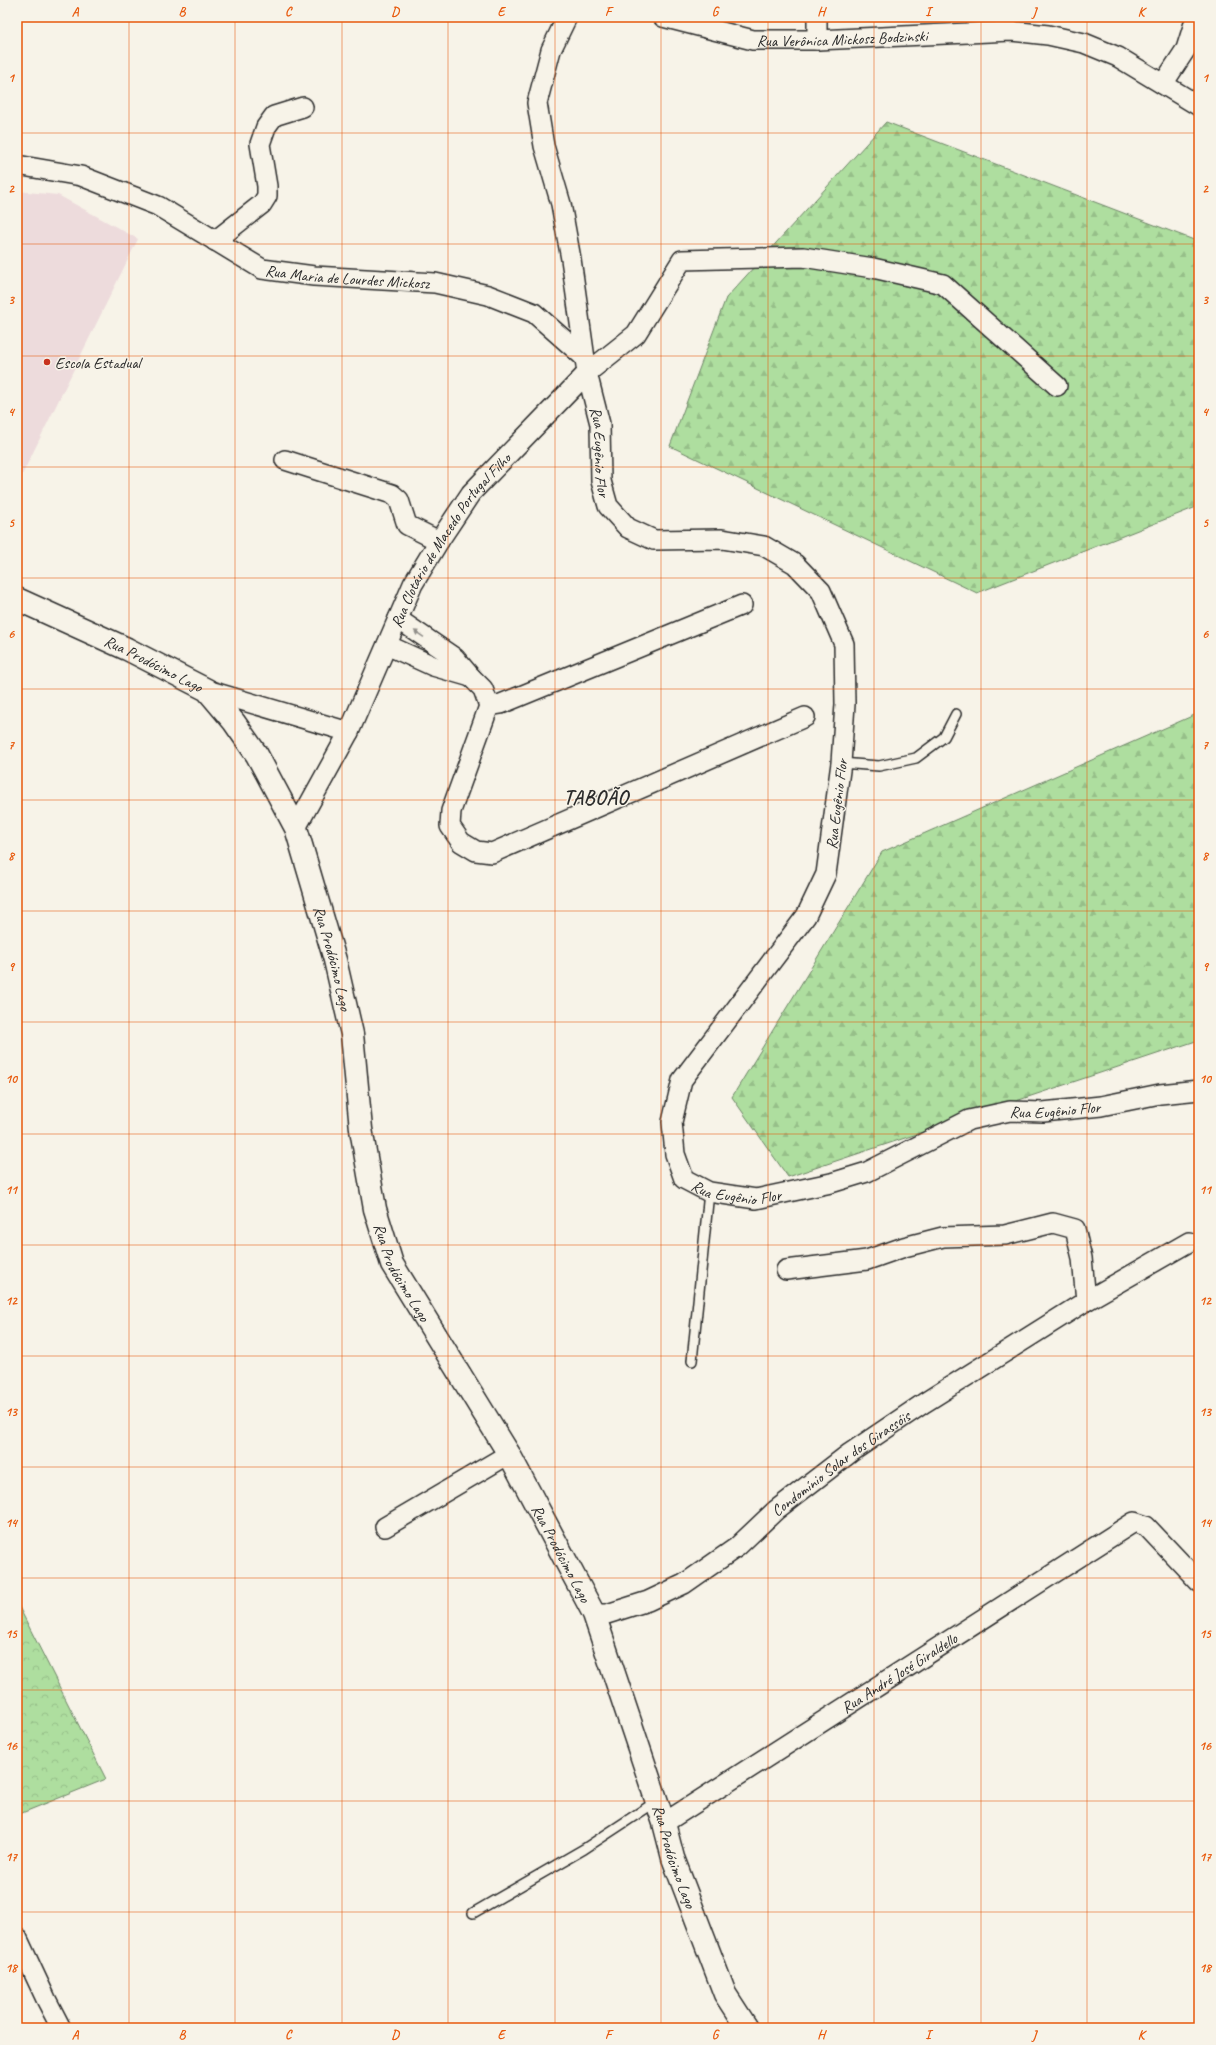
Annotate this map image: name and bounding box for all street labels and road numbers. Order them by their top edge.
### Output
street label: Rua Verônica Mickosz Bodzinski [757,26,930,51]
street label: Rua Maria de Lourdes Mickosz [264,261,431,294]
street label: Rua Eugênio Flor [585,405,614,501]
street label: Rua Clotário de Macedo Portugal Filho [386,447,517,631]
street label: Rua Prodócimo Lago [101,631,207,698]
street label: Rua Eugênio Flor [822,757,853,850]
street label: Rua Prodócimo Lago [309,904,356,1014]
street label: Rua Eugênio Flor [1009,1097,1103,1123]
street label: Rua Eugênio Flor [688,1176,784,1210]
street label: Rua Prodócimo Lago [369,1221,435,1327]
street label: Condomínio Solar dos Girassóis [768,1406,915,1521]
street label: Rua Prodócimo Lago [527,1502,596,1607]
street label: Rua André José Giraldello [838,1628,962,1718]
street label: Rua Prodócimo Lago [648,1802,701,1912]

